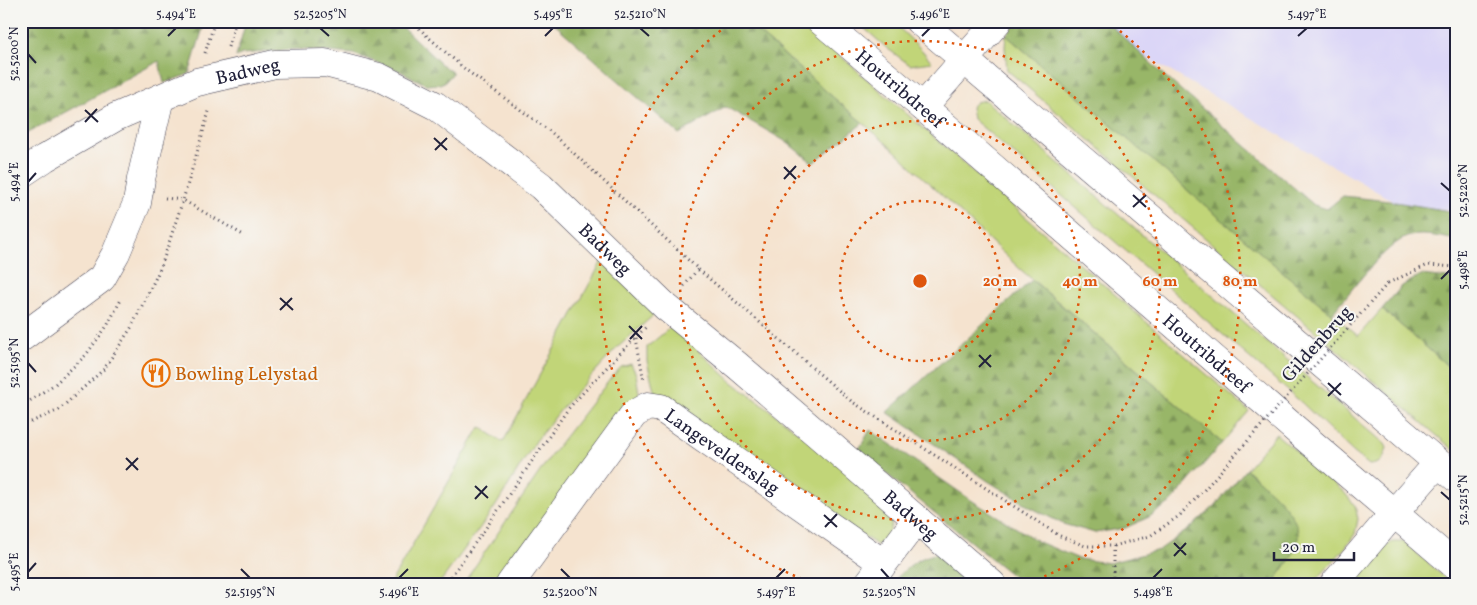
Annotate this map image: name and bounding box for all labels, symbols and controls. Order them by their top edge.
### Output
text: 5.494°E [156,7,196,23]
text: 52.5205°N [293,7,347,23]
text: 5.495°E [534,7,573,23]
text: 52.5210°N [614,7,666,23]
text: 5.496°E [910,7,950,23]
text: 5.497°E [1287,7,1327,23]
text: 52.5200°N [7,27,23,81]
street label: Houtribdreef [849,44,950,136]
street label: Badweg [213,52,283,92]
text: 5.494°E [7,162,23,202]
text: 52.5220°N [1456,164,1472,218]
street label: Badweg [572,218,637,282]
text: 5.498°E [1456,250,1472,290]
centre of rings [911,272,929,290]
text: 20 m [983,272,1018,293]
text: 40 m [1062,272,1098,293]
text: 60 m [1143,272,1178,293]
text: 80 m [1223,272,1258,293]
street label: Gildenbrug [1276,300,1359,388]
street label: Houtribdreef [1156,309,1257,401]
text: 52.5195°N [7,338,23,388]
restaurant icon: Bowling Lelystad [141,358,171,388]
place label: Bowling Lelystad [175,362,318,388]
street label: Langevelderslag [659,403,784,502]
text: 52.5215°N [1456,474,1472,525]
street label: Badweg [877,485,943,547]
scale bar [1274,530,1354,562]
text: 20 m [1282,538,1315,559]
text: 5.495°E [7,553,23,592]
text: 52.5195°N [225,585,275,601]
text: 5.496°E [379,585,419,601]
text: 52.5200°N [543,585,597,601]
text: 5.497°E [756,585,796,601]
text: 52.5205°N [862,585,916,601]
text: 5.498°E [1133,585,1173,601]

